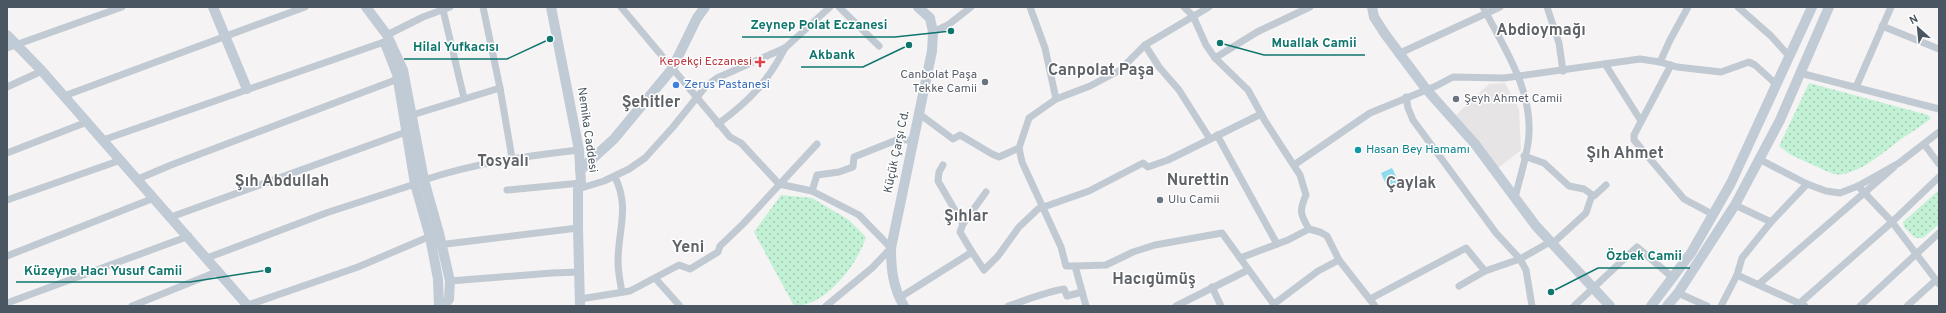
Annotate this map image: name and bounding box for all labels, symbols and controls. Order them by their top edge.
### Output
north arrow [1898,8,1938,48]
callout: Zeynep Polat Eczanesi [742,12,895,37]
text: N [1907,12,1921,28]
text: Zeynep Polat Eczanesi [751,18,887,34]
district label: Abdioymağı [1496,21,1586,41]
callout: Muallak Camii [1264,30,1365,55]
callout: Hilal Yufkacısı [404,34,507,59]
text: Muallak Camii [1271,36,1357,52]
text: Hilal Yufkacısı [413,40,499,56]
callout: Akbank [801,42,863,67]
text: Akbank [809,48,855,64]
place label: Kepekçi Eczanesi [659,54,752,70]
marker: Kepekçi Eczanesi [755,57,765,67]
district label: Canpolat Paşa [1048,61,1154,81]
place label: Canbolat Paşa Tekke Camii [900,67,977,97]
place label: Zerus Pastanesi [684,77,770,93]
marker: Canbolat Paşa Tekke Camii [980,77,990,87]
marker: Zerus Pastanesi [671,80,681,90]
street label: Nemika Caddesi [573,86,601,174]
place label: Şeyh Ahmet Camii [1464,91,1562,107]
district label: Şehitler [622,93,681,113]
marker: Şeyh Ahmet Camii [1451,94,1461,104]
street label: Küçük Çarşı Cd. [880,109,914,195]
place label: Hasan Bey Hamamı [1366,142,1470,158]
district label: Şıh Ahmet [1586,144,1664,164]
marker: Hasan Bey Hamamı [1353,145,1363,155]
district label: Tosyalı [477,152,529,172]
district label: Nurettin [1167,171,1229,191]
district label: Şıh Abdullah [235,172,329,192]
district label: Çaylak [1386,174,1436,194]
place label: Ulu Camii [1168,192,1219,208]
marker: Ulu Camii [1155,195,1165,205]
district label: Şıhlar [944,207,988,227]
district label: Yeni [672,238,704,258]
callout: Özbek Camii [1598,243,1690,268]
text: Özbek Camii [1606,248,1682,265]
callout: Küzeyne Hacı Yusuf Camii [16,257,190,282]
text: Küzeyne Hacı Yusuf Camii [24,264,182,280]
district label: Hacıgümüş [1112,270,1196,290]

